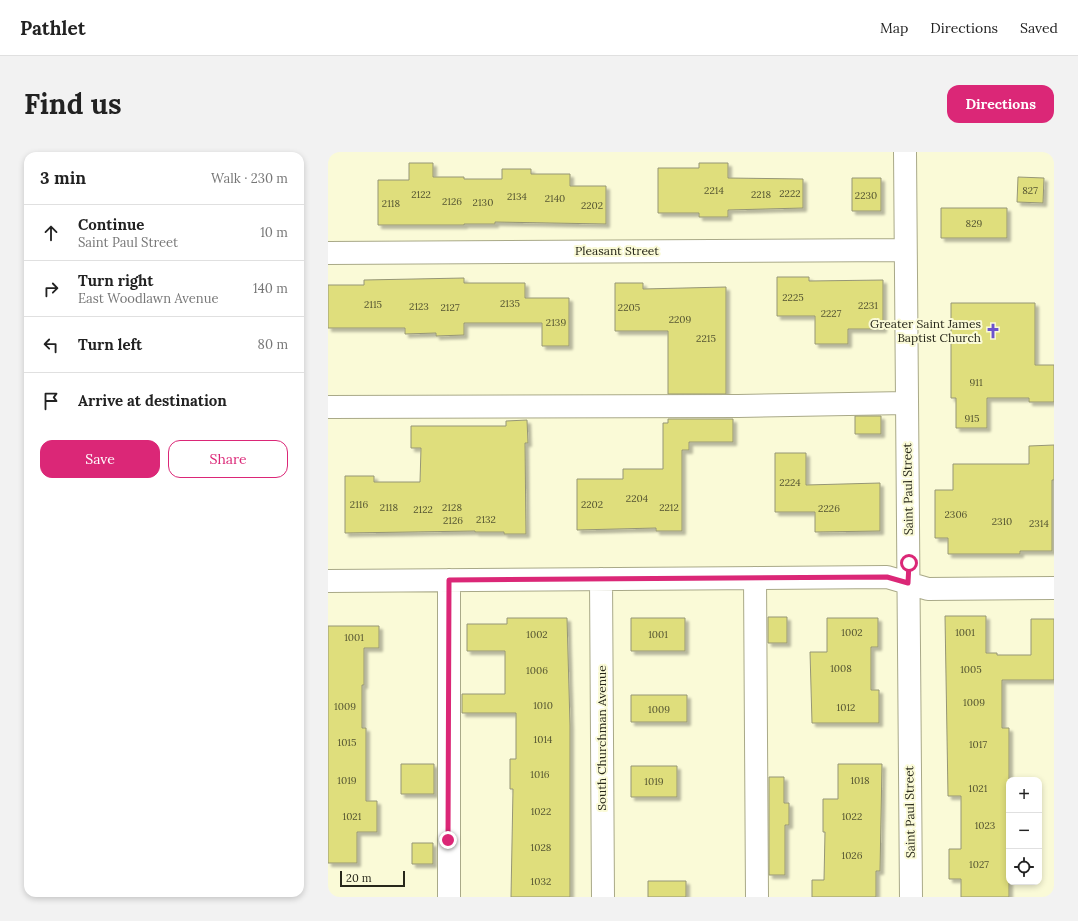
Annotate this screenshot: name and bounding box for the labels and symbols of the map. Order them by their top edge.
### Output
house number: 2214 [704,184,724,197]
house number: 827 [1022,184,1038,197]
house number: 2222 [779,187,801,200]
house number: 2122 [411,188,431,201]
house number: 2218 [751,188,771,201]
house number: 2230 [855,189,877,202]
house number: 2134 [507,190,528,203]
house number: 2140 [545,192,565,205]
house number: 2126 [442,195,462,208]
house number: 2130 [473,196,493,209]
house number: 2118 [382,197,401,210]
house number: 2202 [581,199,603,212]
house number: 829 [966,217,983,230]
street label: Pleasant Street [575,243,659,258]
house number: 2225 [782,291,804,304]
house number: 2135 [500,297,520,310]
house number: 2115 [364,298,382,311]
house number: 2231 [858,299,878,312]
house number: 2123 [409,300,429,313]
house number: 2127 [441,301,460,314]
house number: 2205 [618,301,640,314]
house number: 2227 [821,307,842,320]
house number: 2209 [669,313,692,326]
house number: 2139 [546,316,566,329]
place label: Greater Saint James Baptist Church [870,316,981,345]
church icon: Greater Saint James Baptist Church [984,322,1002,340]
house number: 2215 [696,332,716,345]
house number: 911 [969,376,983,389]
house number: 915 [965,412,979,425]
street label: Saint Paul Street [899,442,916,535]
house number: 2224 [779,476,801,489]
house number: 2204 [626,492,649,505]
house number: 2116 [350,498,368,511]
house number: 2202 [581,498,603,511]
house number: 2118 [380,501,399,514]
house number: 2128 [442,501,462,514]
house number: 2212 [659,501,679,514]
house number: 2226 [818,502,840,515]
house number: 2122 [413,503,433,516]
house number: 2306 [945,508,968,521]
house number: 2132 [476,513,496,526]
house number: 2126 [443,514,463,527]
house number: 2310 [992,515,1012,528]
house number: 2314 [1029,517,1050,530]
route start [900,554,918,572]
house number: 1002 [841,626,863,639]
house number: 1001 [955,626,975,639]
house number: 1002 [526,628,548,641]
house number: 1001 [648,628,668,641]
house number: 1001 [344,631,364,644]
house number: 1008 [830,662,852,675]
house number: 1005 [960,663,982,676]
house number: 1006 [526,664,548,677]
street label: South Churchman Avenue [594,665,609,811]
house number: 1009 [963,696,985,709]
house number: 1010 [533,699,553,712]
house number: 1009 [334,700,356,713]
house number: 1012 [837,701,855,714]
house number: 1009 [648,703,670,716]
house number: 1014 [534,733,553,746]
house number: 1015 [338,736,356,749]
house number: 1017 [969,738,987,751]
street label: Saint Paul Street [901,765,918,858]
house number: 1016 [530,768,550,781]
house number: 1019 [337,774,357,787]
house number: 1018 [850,774,870,787]
house number: 1019 [644,775,664,788]
house number: 1021 [969,782,988,795]
house number: 1022 [531,805,551,818]
house number: 1021 [343,810,362,823]
house number: 1022 [842,810,862,823]
house number: 1023 [975,819,996,832]
route end [439,831,457,849]
house number: 1028 [531,841,552,854]
house number: 1026 [842,849,863,862]
house number: 1027 [969,858,989,871]
scale bar [340,869,405,888]
house number: 1032 [531,875,551,888]

